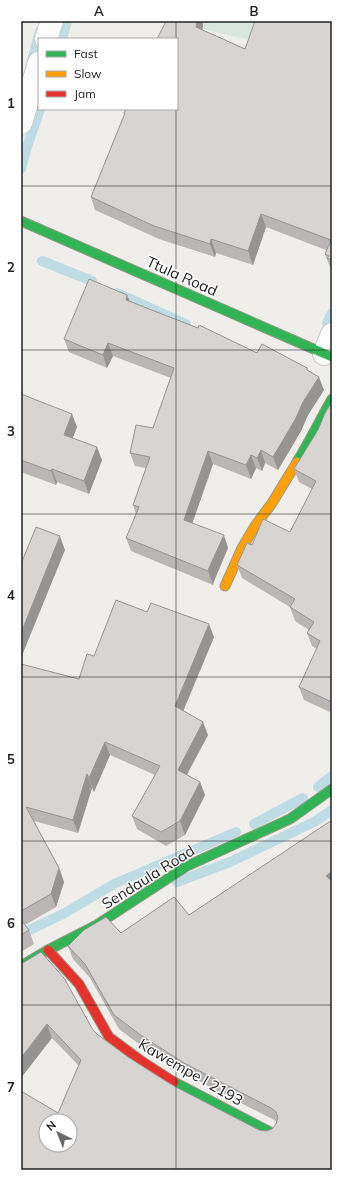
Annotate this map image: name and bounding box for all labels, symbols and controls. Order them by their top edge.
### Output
text: A [94,3,104,19]
text: B [250,3,259,19]
legend [38,38,178,110]
text: Fast [74,46,98,61]
text: Slow [74,66,102,81]
text: Jam [74,86,96,101]
text: 1 [7,95,15,111]
street label: Ttula Road [144,252,220,300]
text: 2 [7,259,15,275]
text: 3 [7,423,15,439]
text: 4 [7,587,15,603]
text: 5 [7,751,15,767]
street label: Sendaula Road [98,841,198,913]
text: 6 [7,915,15,931]
street label: Kawempe I 2193 [135,1034,247,1110]
text: 7 [7,1079,15,1095]
north arrow [38,1113,78,1153]
text: N [43,1118,59,1134]

